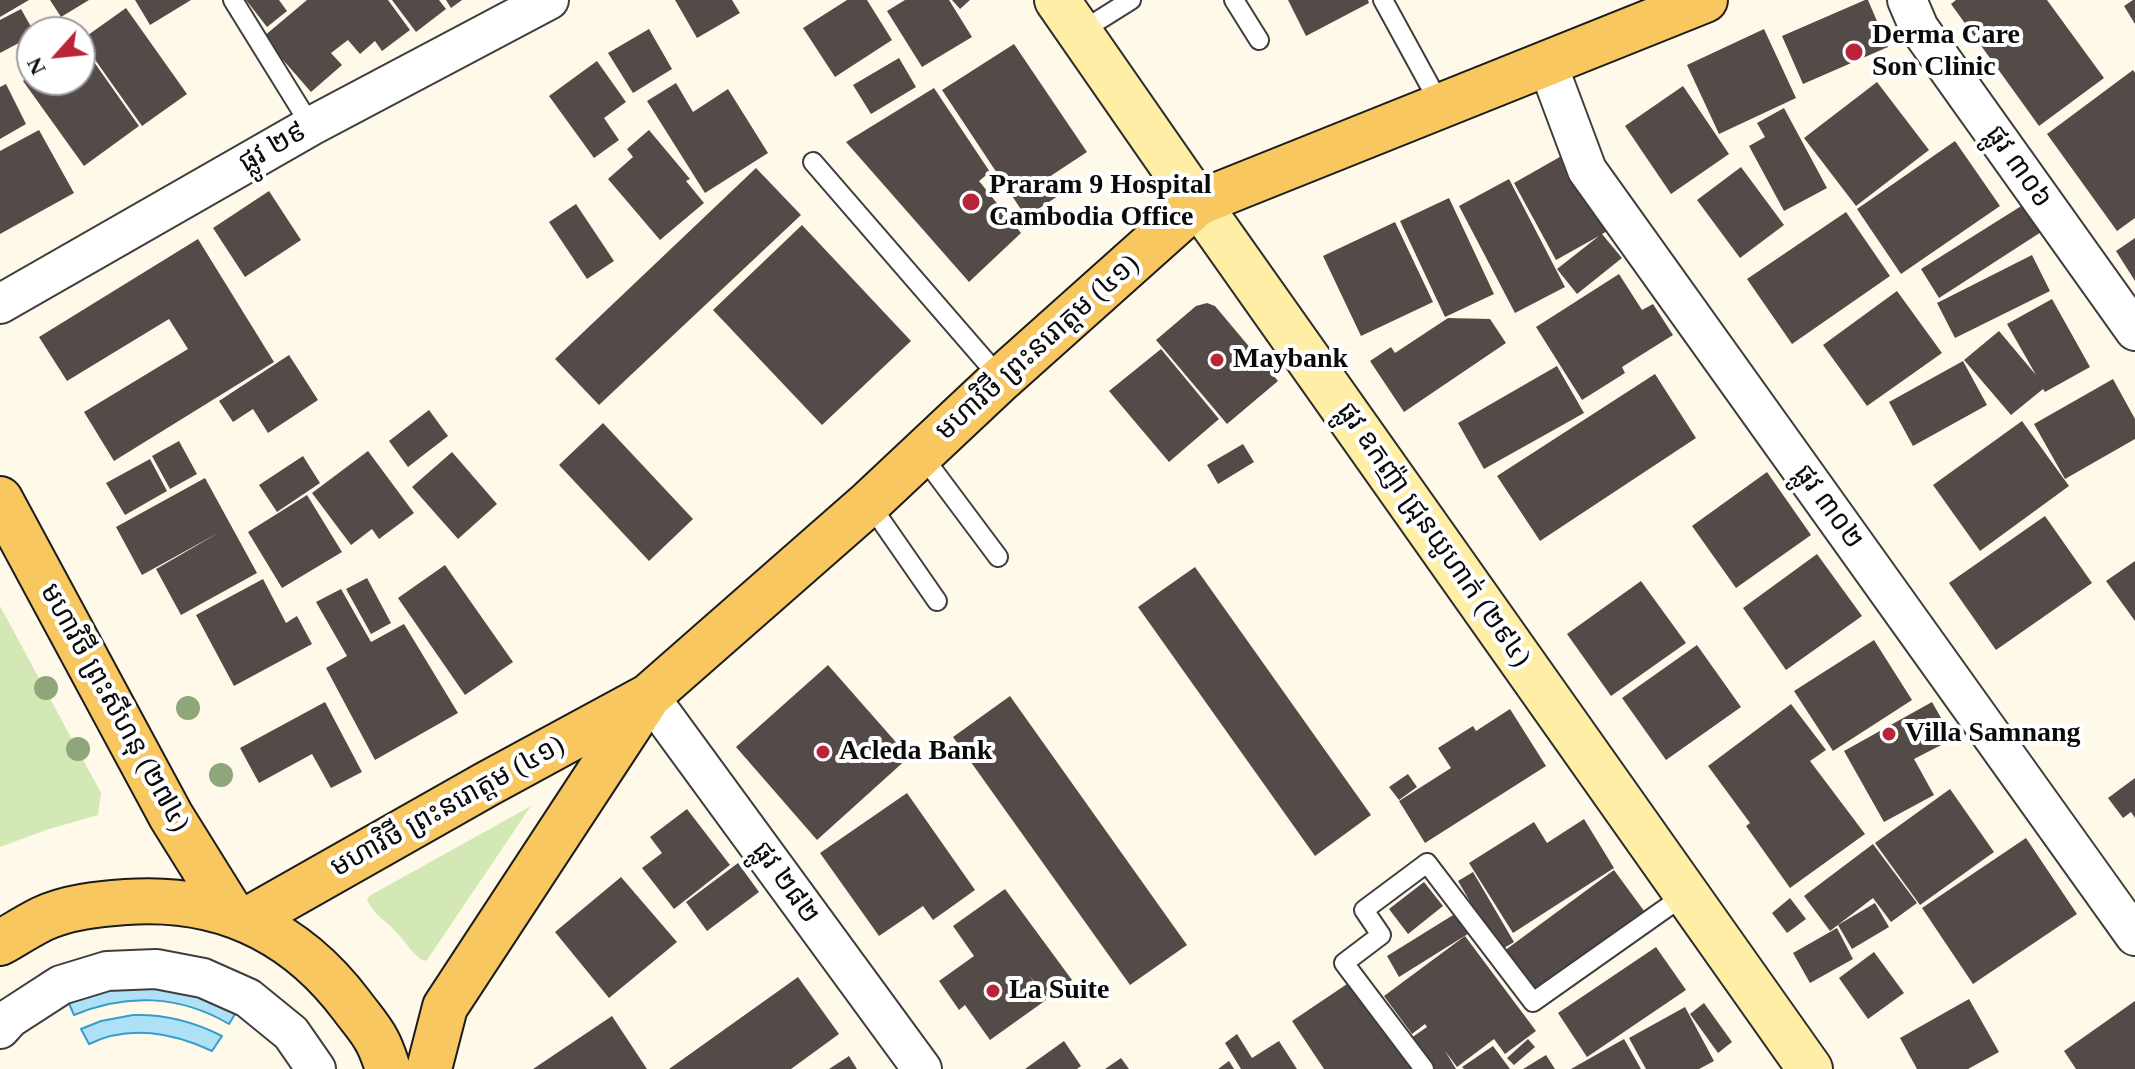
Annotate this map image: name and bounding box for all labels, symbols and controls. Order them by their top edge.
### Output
north arrow [16,16,96,96]
place label: Derma Care Son Clinic [1872,19,2020,85]
marker: Derma Care Son Clinic [1843,41,1865,63]
text: N [21,53,51,79]
street label: ផ្លូវ ២៩ [233,115,313,181]
street label: ផ្លូវ ៣០៦ [1977,119,2059,215]
place label: Praram 9 Hospital Cambodia Office [989,169,1211,235]
marker: Praram 9 Hospital Cambodia Office [960,191,982,213]
street label: មហាវិថី ព្រះនរោត្តម (៤១) [929,248,1147,448]
place label: Maybank [1233,343,1348,377]
marker: Maybank [1208,351,1226,369]
street label: ផ្លូវ ឧកញ៉ា ជ្រុនយូហាក់ (២៩៤) [1329,396,1537,674]
street label: ផ្លូវ ៣០២ [1786,458,1870,556]
street label: មហាវិថី ព្រះសីហនុ (២៧៤) [32,578,196,838]
place label: Villa Samnang [1905,717,2081,751]
marker: Villa Samnang [1880,725,1898,743]
street label: មហាវិថី ព្រះនរោត្តម (៤១) [325,729,571,885]
place label: Acleda Bank [839,735,992,769]
marker: Acleda Bank [814,743,832,761]
street label: ផ្លូវ ២៨២ [744,835,826,931]
place label: La Suite [1009,974,1109,1008]
marker: La Suite [984,982,1002,1000]

